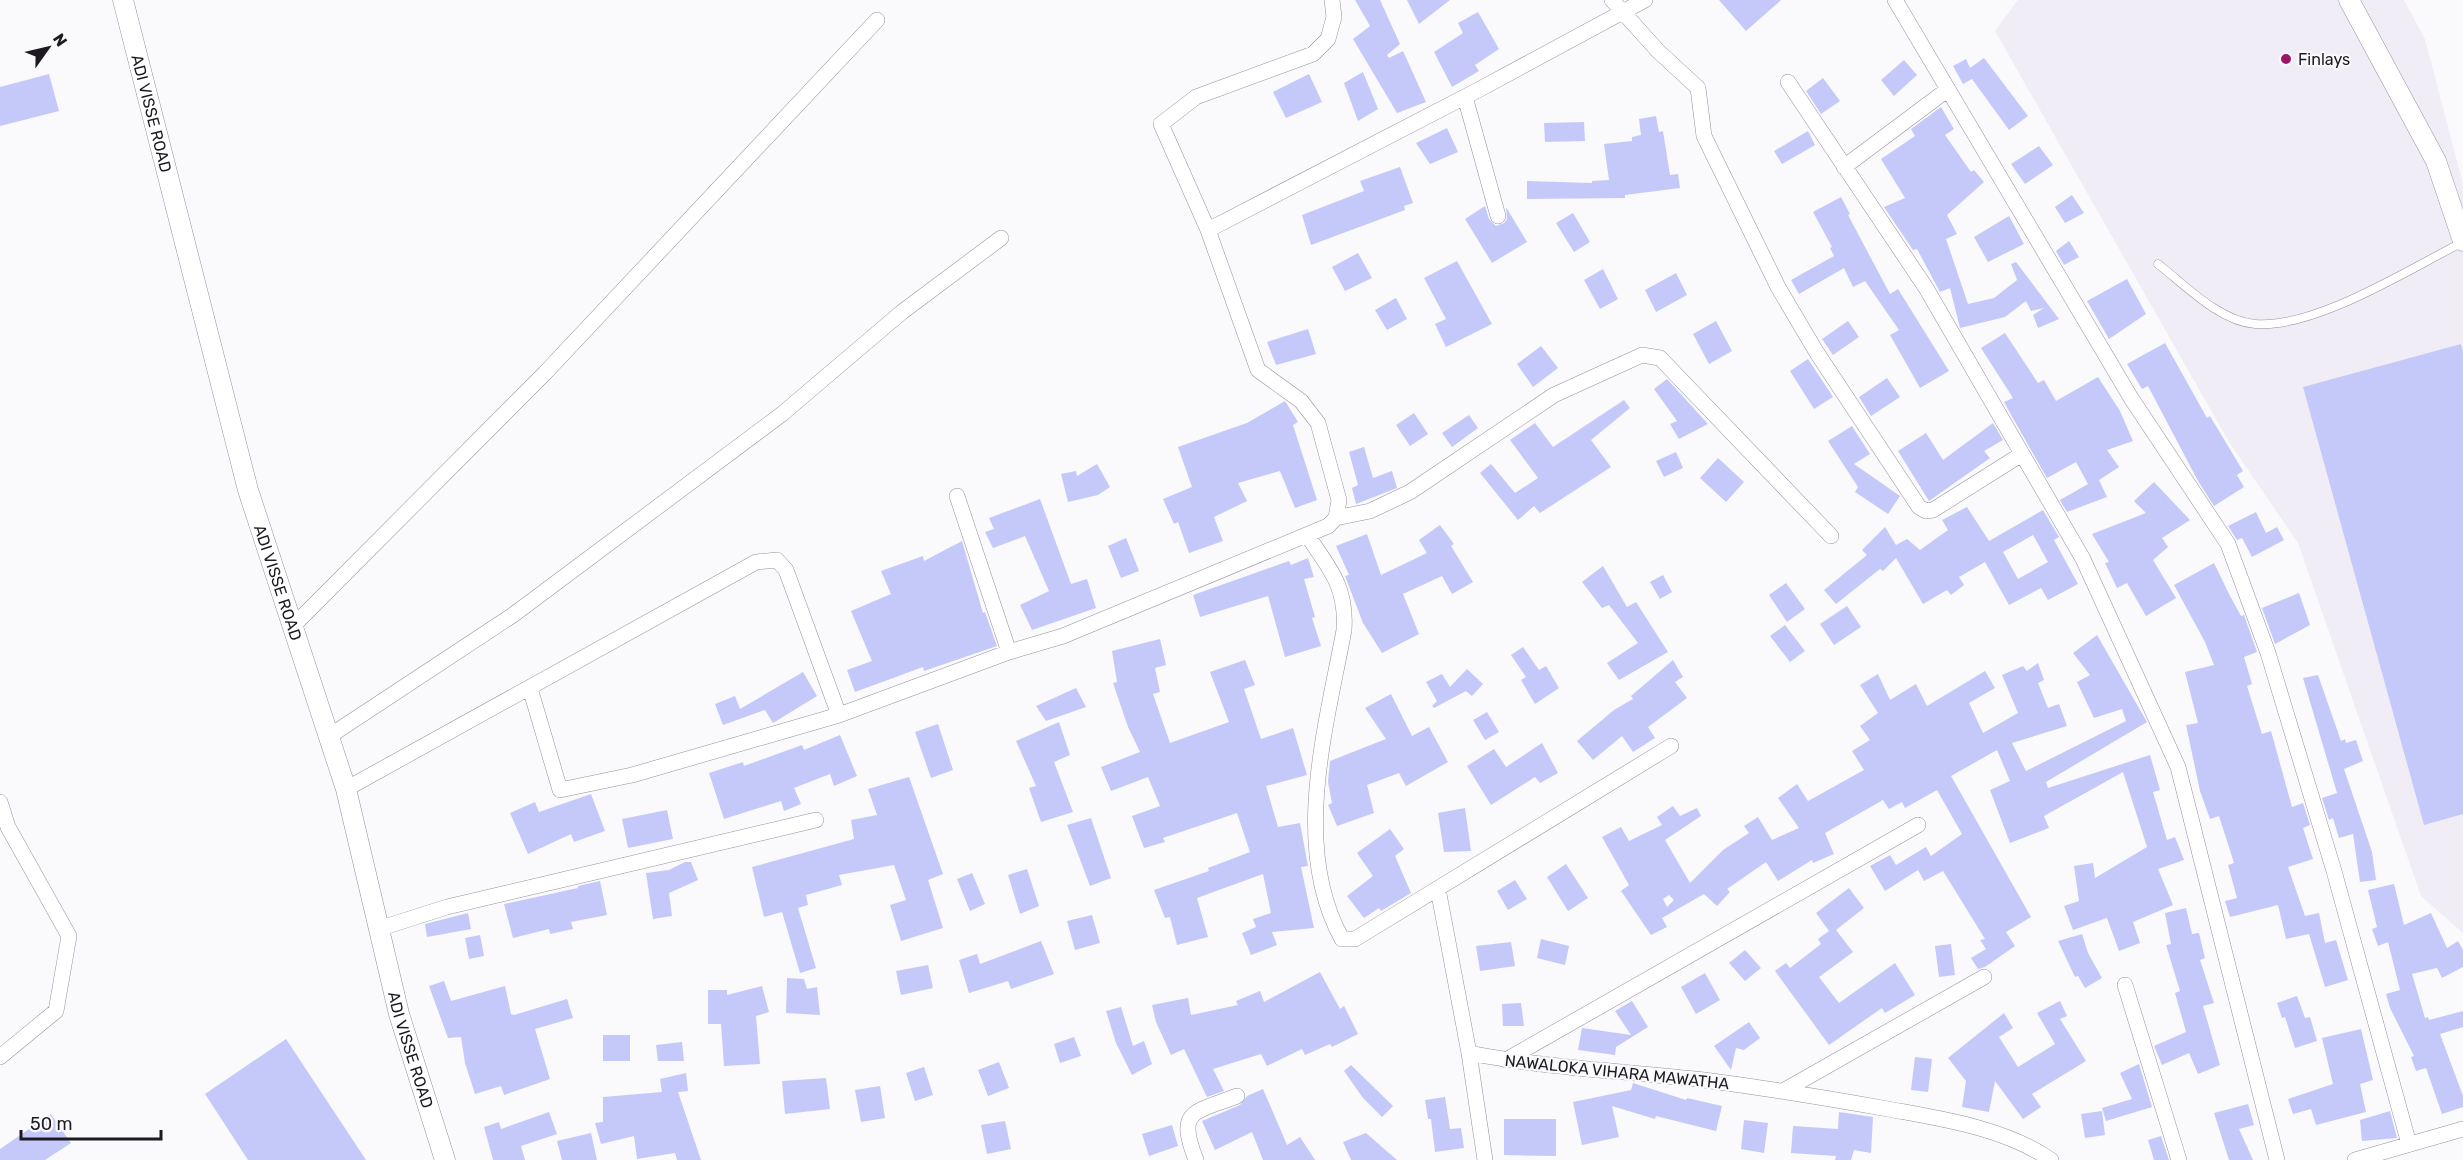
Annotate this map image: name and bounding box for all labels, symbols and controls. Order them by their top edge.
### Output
north arrow [18,18,78,78]
text: N [49,30,71,50]
place label: Finlays [2298,50,2350,69]
street label: ADI VISSE ROAD [128,52,176,174]
marker: Finlays [2279,52,2293,66]
street label: ADI VISSE ROAD [250,522,306,643]
street label: ADI VISSE ROAD [384,989,437,1110]
street label: NAWALOKA VIHARA MAWATHA [1504,1051,1730,1093]
scale bar [21,1103,160,1141]
text: 50 m [30,1113,73,1135]

